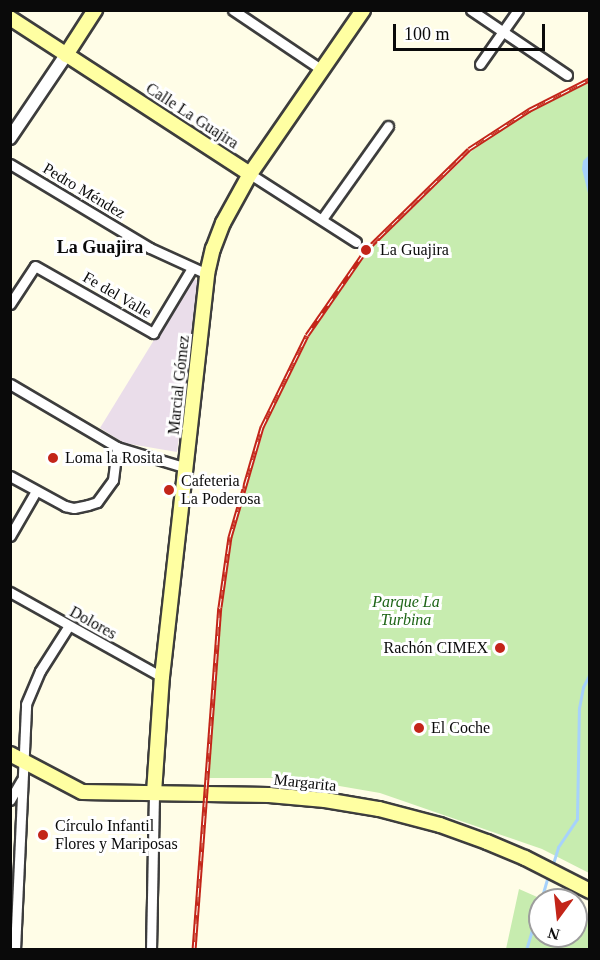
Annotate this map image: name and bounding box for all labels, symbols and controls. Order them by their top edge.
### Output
scale bar [396,12,548,50]
text: 100 m [404,24,450,44]
street label: Calle La Guajira [142,79,242,153]
street label: Pedro Méndez [39,159,129,223]
district label: La Guajira [57,236,143,258]
place label: La Guajira [380,240,449,260]
marker: La Guajira [357,241,375,259]
street label: Fe del Valle [79,268,155,322]
street label: Marcial Gómez [164,334,194,436]
place label: Loma la Rosita [65,448,163,468]
marker: Loma la Rosita [46,451,60,465]
place label: Cafeteria La Poderosa [181,471,261,509]
marker: Cafeteria La Poderosa [162,483,176,497]
park label: Parque La Turbina [372,592,440,630]
street label: Dolores [66,602,120,644]
place label: Rachón CIMEX [384,638,488,658]
marker: Rachón CIMEX [493,641,507,655]
place label: El Coche [431,718,490,738]
marker: El Coche [412,721,426,735]
street label: Margarita [273,770,337,796]
place label: Círculo Infantil Flores y Mariposas [55,816,178,854]
marker: Círculo Infantil Flores y Mariposas [36,828,50,842]
north arrow [528,888,588,948]
text: N [546,924,562,944]

